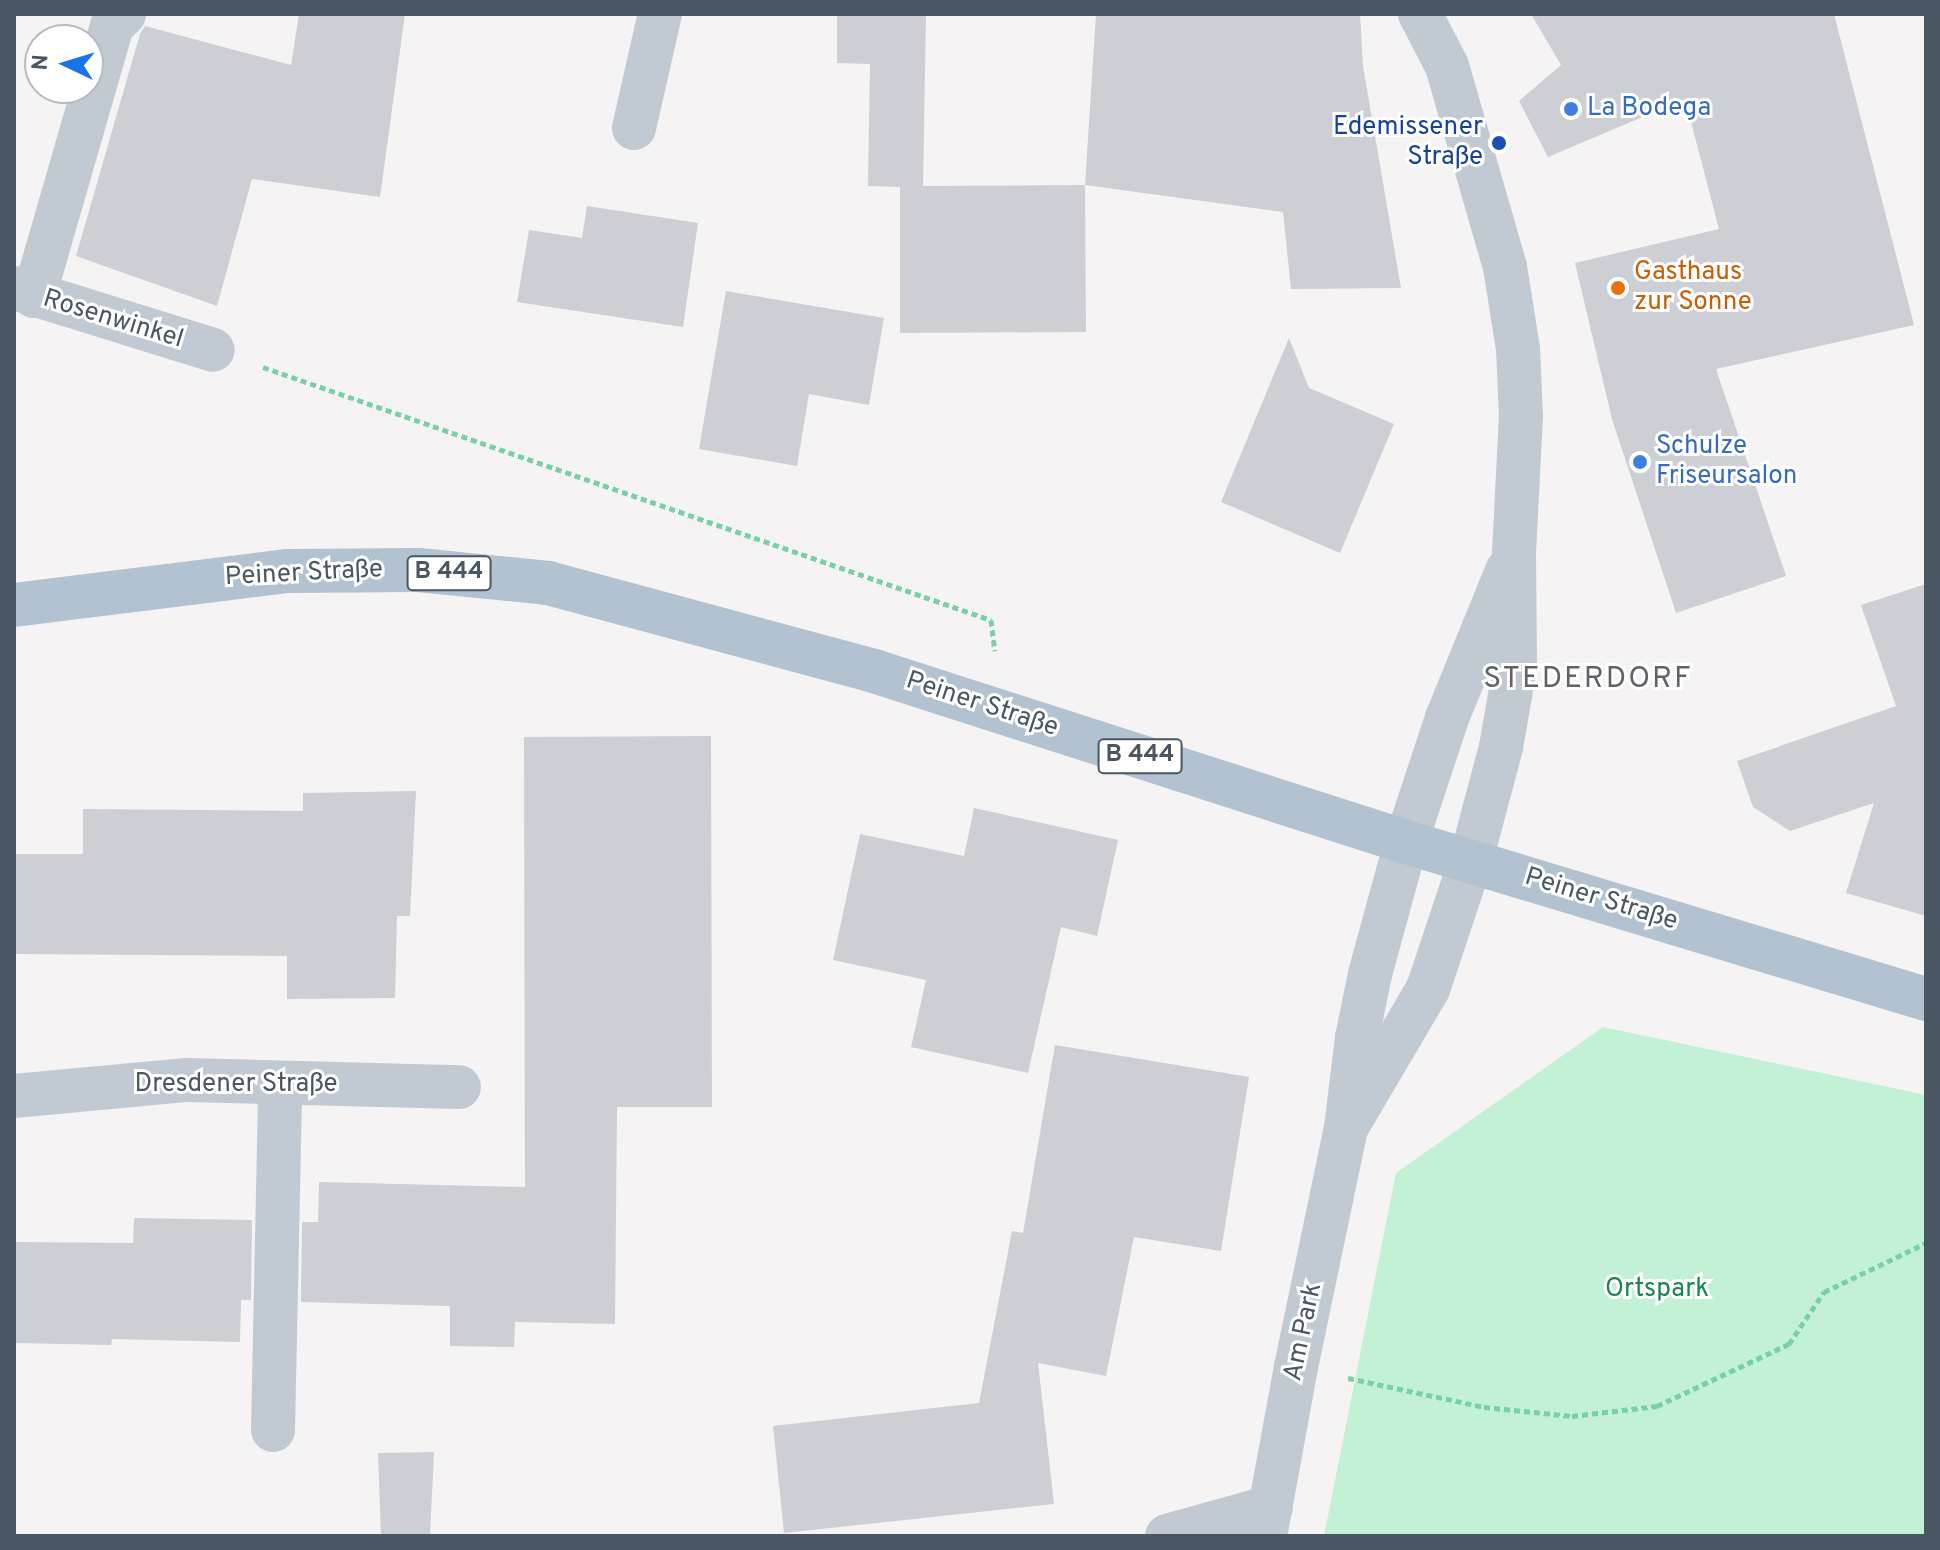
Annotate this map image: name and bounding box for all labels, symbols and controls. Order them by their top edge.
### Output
north arrow [24,24,104,104]
text: N [28,54,56,71]
place label: La Bodega [1587,93,1711,125]
marker: La Bodega [1562,100,1580,118]
place label: Edemissener Straße [1333,112,1483,174]
marker: Edemissener Straße [1490,134,1508,152]
place label: Gasthaus zur Sonne [1634,257,1752,318]
marker: Gasthaus zur Sonne [1609,279,1627,297]
street label: Rosenwinkel [39,284,187,356]
place label: Schulze Friseursalon [1656,431,1797,492]
marker: Schulze Friseursalon [1631,453,1649,471]
road number: B 444 [405,553,493,593]
street label: Peiner Straße [224,554,384,594]
district label: STEDERDORF [1483,662,1693,698]
street label: Peiner Straße [902,666,1062,744]
road number: B 444 [1096,736,1184,776]
street label: Peiner Straße [1521,862,1681,938]
street label: Dresdener Straße [134,1069,338,1101]
park label: Ortspark [1605,1274,1709,1306]
street label: Am Park [1278,1280,1330,1384]

